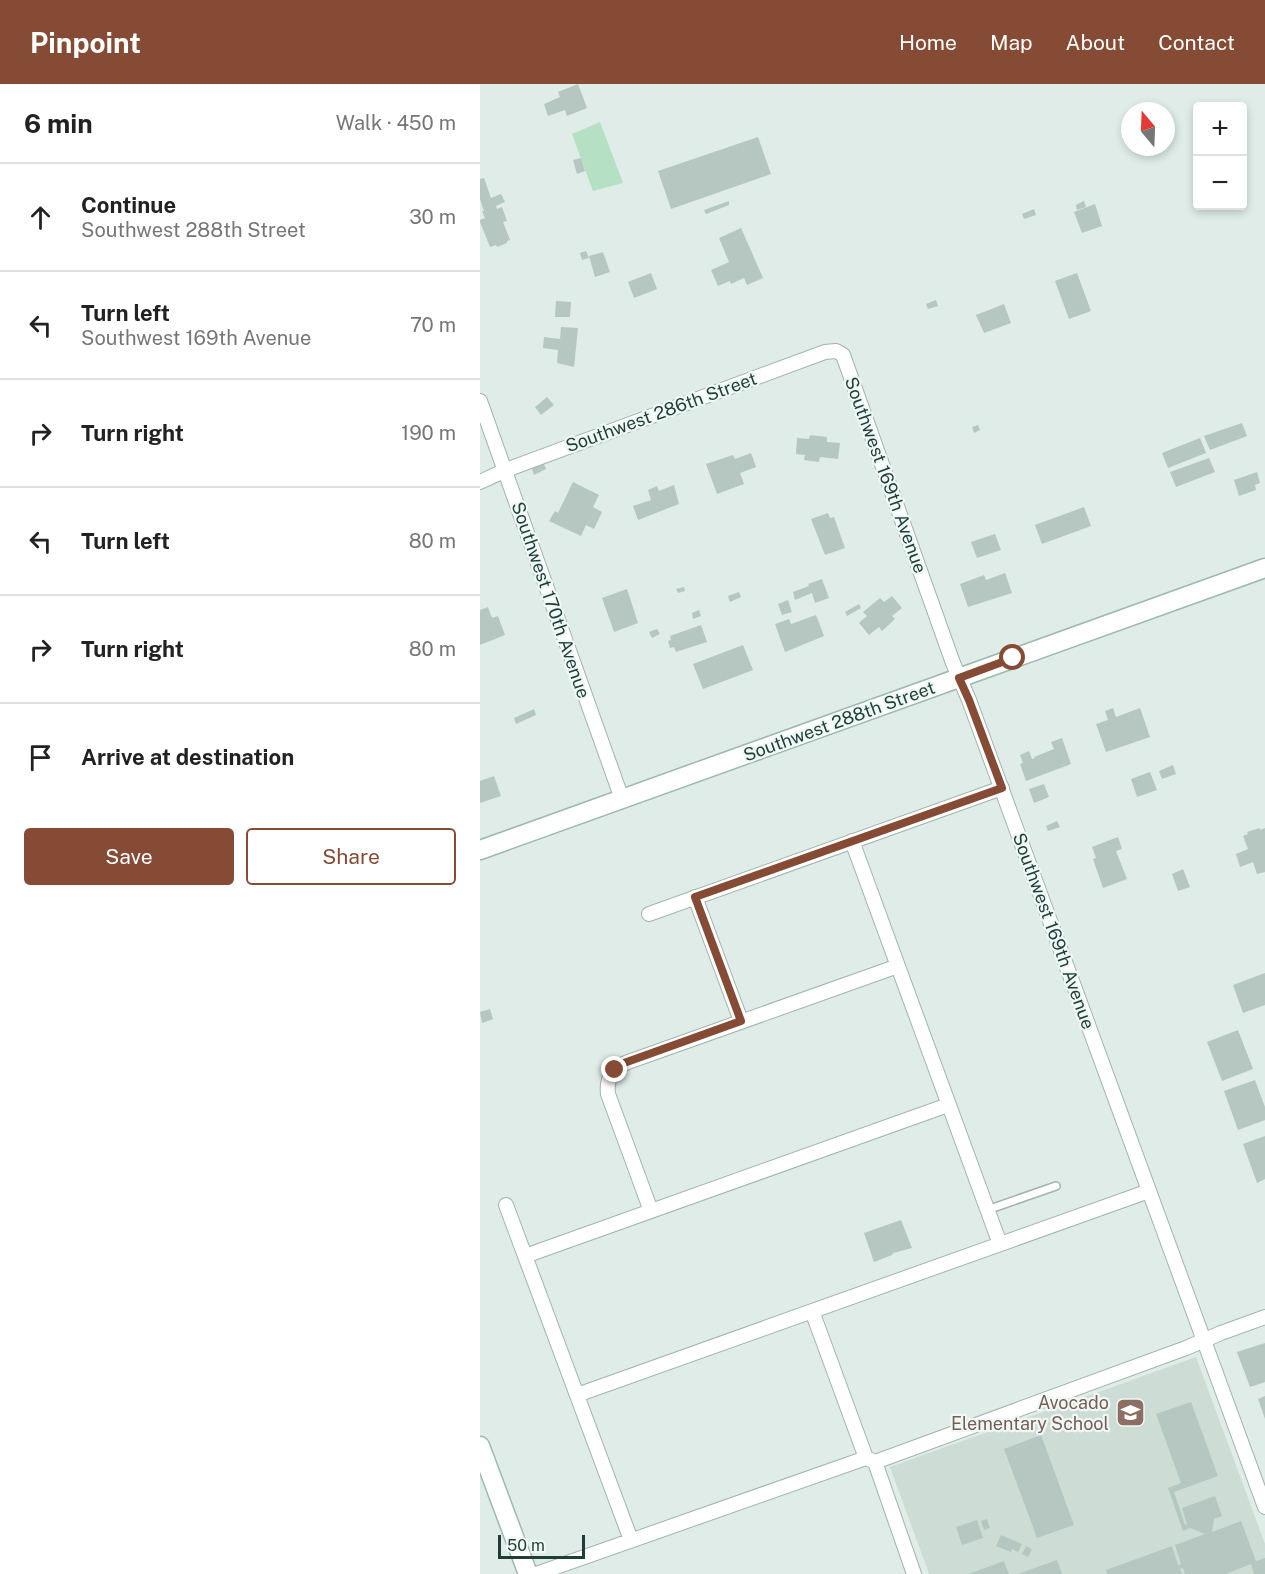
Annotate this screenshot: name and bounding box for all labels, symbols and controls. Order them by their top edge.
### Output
text: Pinpoint [30,26,141,59]
text: Home [899,30,957,55]
text: Map [990,30,1033,55]
text: About [1066,30,1125,55]
text: Contact [1158,30,1235,55]
north arrow [1121,102,1175,156]
map controls [1193,102,1247,210]
button: + [1193,102,1247,156]
text: 6 min [24,108,93,139]
text: Walk · 450 m [336,111,456,135]
button: − [1193,156,1247,210]
text: Continue [81,192,176,218]
icon: ahead [24,201,57,234]
text: 30 m [409,205,456,229]
text: Southwest 288th Street [81,218,306,242]
text: Turn left [81,300,170,326]
icon: left [24,309,57,342]
text: 70 m [410,313,456,337]
text: Southwest 169th Avenue [81,326,311,350]
street label: Southwest 286th Street [563,368,759,456]
street label: Southwest 169th Avenue [841,374,931,576]
icon: right [24,417,57,450]
text: Turn right [81,420,184,446]
text: 190 m [401,421,456,445]
street label: Southwest 170th Avenue [507,499,595,701]
icon: left [24,525,57,558]
text: Turn left [81,528,170,554]
text: 80 m [409,529,456,553]
icon: right [24,633,57,666]
text: Turn right [81,636,184,662]
text: 80 m [409,637,456,661]
route start [999,644,1025,670]
street label: Southwest 288th Street [740,677,938,765]
icon: arrive [24,741,57,774]
text: Arrive at destination [81,744,294,770]
button: Save [24,828,234,885]
button: Share [246,828,456,885]
street label: Southwest 169th Avenue [1009,830,1099,1032]
route end [601,1056,627,1082]
place label: Avocado Elementary School [951,1392,1109,1434]
school or university icon: Avocado Elementary School [1114,1396,1146,1428]
scale bar [498,1532,585,1560]
text: 50 m [507,1536,545,1555]

